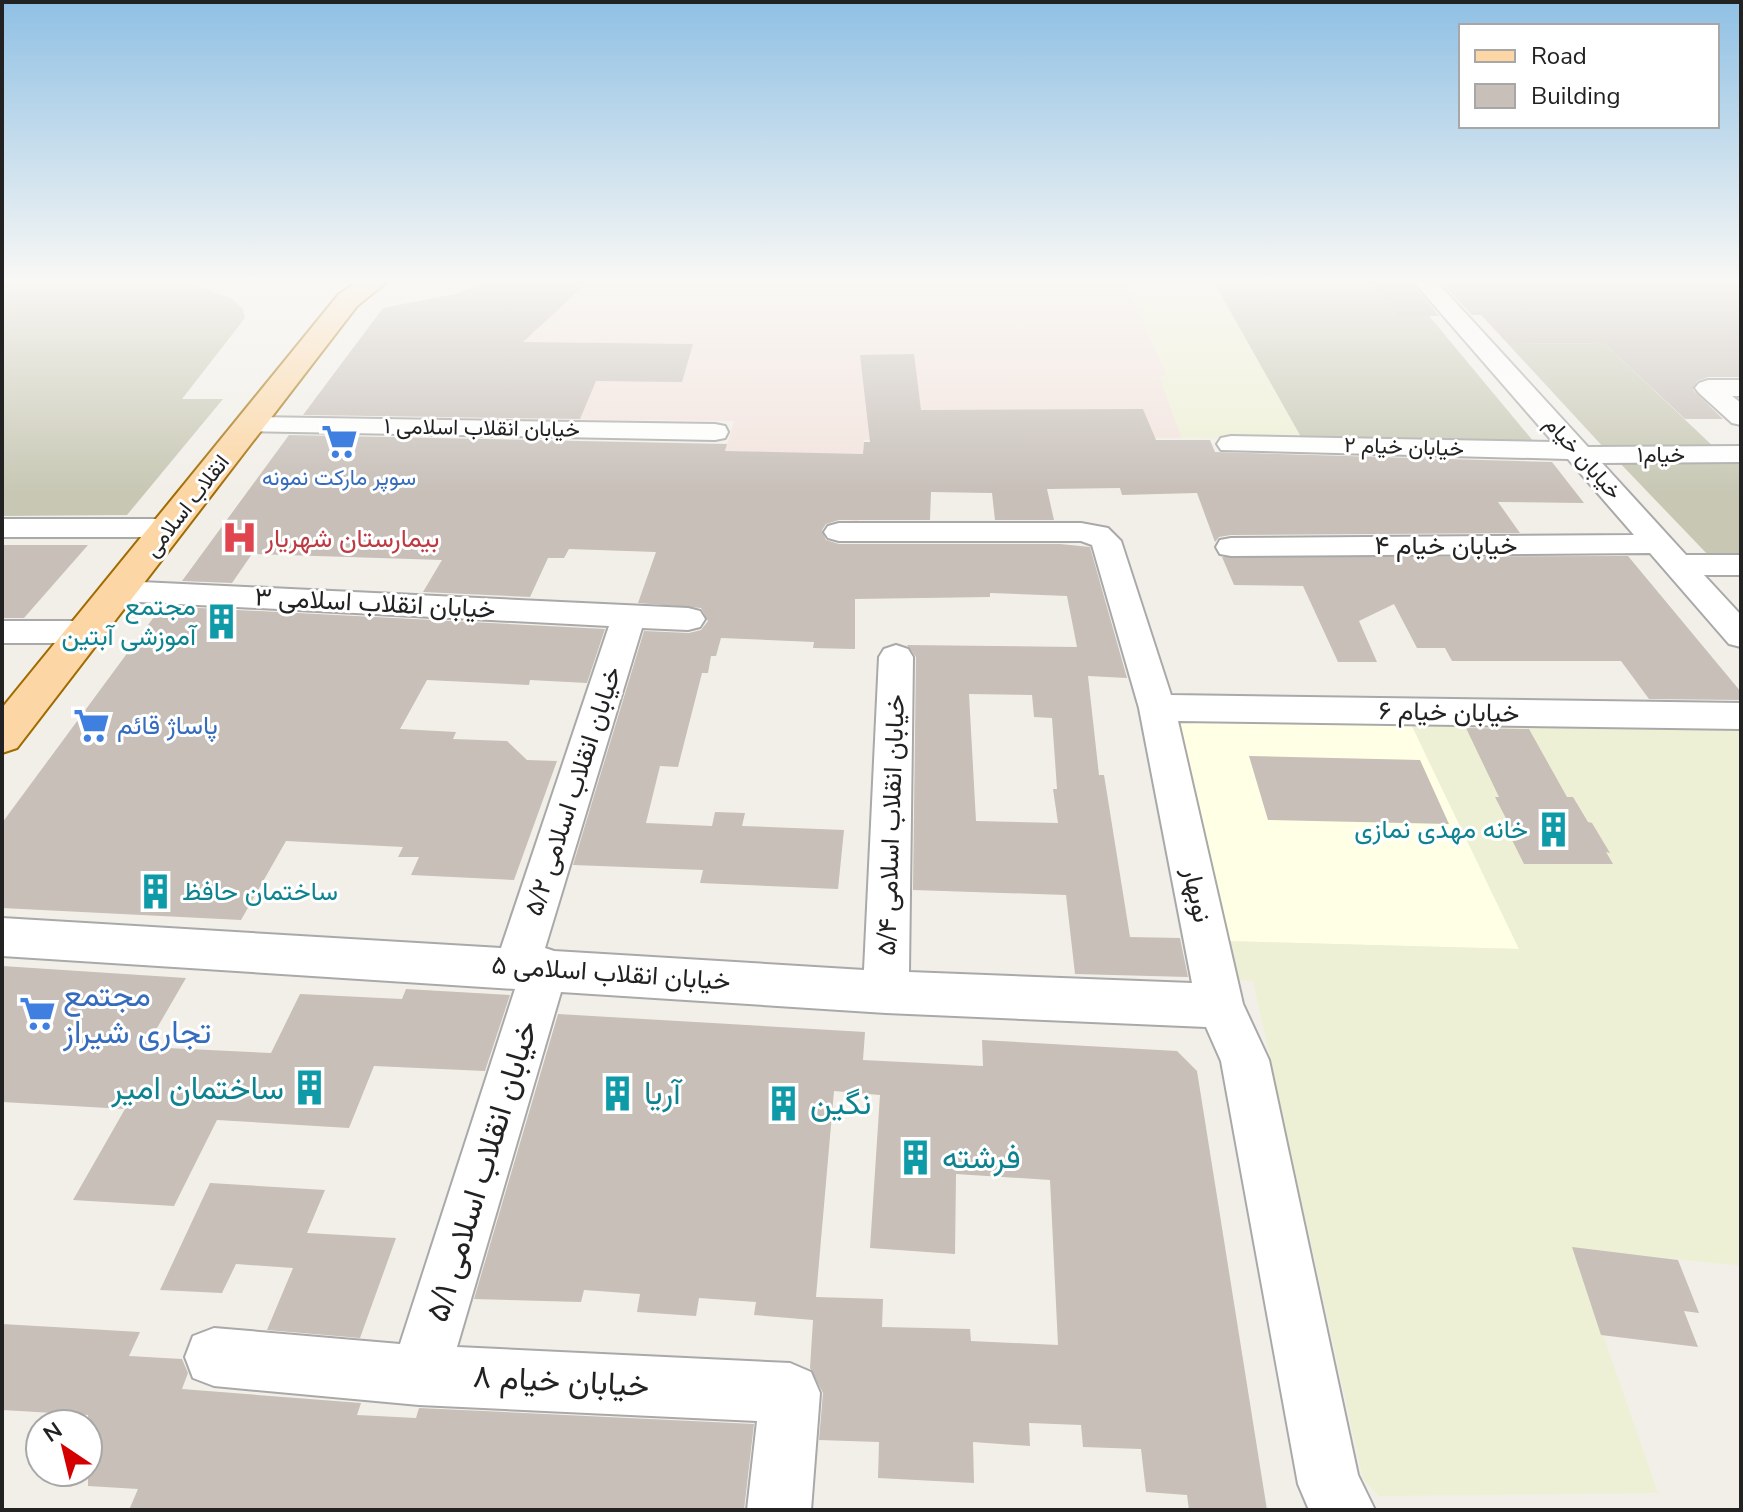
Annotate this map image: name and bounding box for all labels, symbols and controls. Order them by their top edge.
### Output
legend [1459,24,1719,128]
text: Road [1531,40,1587,72]
text: Building [1531,80,1621,112]
street label: خیابان خیام [1537,410,1629,506]
street label: خیابان انقلاب اسلامی ۱ [384,411,580,445]
supermarket icon: سوپر مارکت نمونه [320,423,358,461]
street label: خیابان خیام ۲ [1344,430,1464,464]
street label: ۱خیام [1637,440,1685,470]
street label: انقلاب اسلامی [137,448,237,564]
place label: سوپر مارکت نمونه [262,463,416,493]
hospital icon: بیمارستان شهریار [220,519,258,557]
place label: بیمارستان شهریار [264,521,440,556]
street label: خیابان خیام ۴ [1374,528,1518,563]
street label: خیابان انقلاب اسلامی ۳ [254,579,496,627]
place label: مجتمع آموزشی آبتین [62,589,198,654]
building icon: مجتمع آموزشی آبتین [203,602,241,640]
street label: خیابان انقلاب اسلامی ۵/۲ [516,662,630,920]
street label: خیابان خیام ۶ [1378,693,1520,731]
street label: خیابان انقلاب اسلامی ۵/۴ [869,694,913,956]
supermarket icon: پاساژ قائم [72,706,110,744]
place label: پاساژ قائم [117,708,218,743]
building icon: خانه مهدی نمازی [1535,810,1573,848]
place label: خانه مهدی نمازی [1354,812,1528,847]
street label: نوبهار [1174,863,1220,926]
building icon: ساختمان حافظ [137,872,175,910]
place label: ساختمان حافظ [182,874,338,909]
street label: خیابان انقلاب اسلامی ۵ [490,947,732,999]
place label: مجتمع تجاری شیراز [62,974,211,1054]
supermarket icon: مجتمع تجاری شیراز [18,994,56,1032]
street label: خیابان انقلاب اسلامی ۵/۱ [416,1015,548,1327]
place label: ساختمان امیر [110,1067,284,1110]
building icon: ساختمان امیر [291,1069,329,1107]
place label: آریا [644,1072,683,1115]
building icon: آریا [599,1074,637,1112]
place label: نگین [810,1082,871,1125]
building icon: نگین [765,1084,803,1122]
place label: فرشته [942,1136,1021,1179]
building icon: فرشته [897,1138,935,1176]
street label: خیابان خیام ۸ [472,1355,650,1407]
north arrow [24,1408,104,1488]
text: N [38,1415,68,1449]

